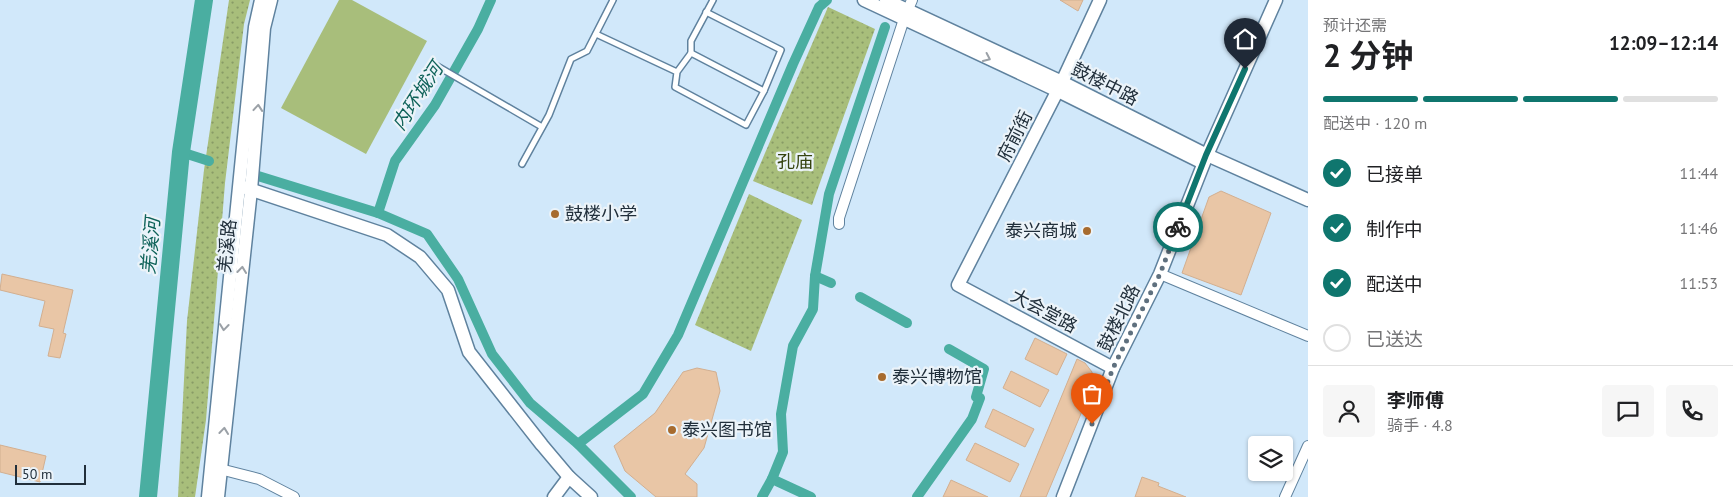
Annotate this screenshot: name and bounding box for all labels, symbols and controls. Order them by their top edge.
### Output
text: 预计还需 [1323,15,1387,35]
pin [1224,18,1266,69]
icon: home [1231,25,1259,53]
text: 12:09–12:14 [1609,31,1718,55]
text: 2 分钟 [1323,34,1413,76]
one-way arrow [982,52,991,62]
water label: 内环城河 [386,54,450,134]
street label: 鼓楼中路 [1068,57,1143,110]
one-way arrow [252,104,263,112]
street label: 府前街 [992,106,1037,165]
text: 配送中 · 120 m [1323,113,1427,133]
park label: 孔庙 [777,150,813,173]
icon: check [1323,159,1351,187]
text: 已接单 [1366,162,1423,186]
text: 11:44 [1680,163,1718,183]
place label: 鼓楼小学 [565,202,637,225]
courier [1153,202,1203,252]
marker: 鼓楼小学 [549,208,561,220]
water label: 羌溪河 [136,213,165,275]
icon: bike [1164,213,1192,241]
icon: check [1323,214,1351,242]
text: 制作中 [1366,217,1423,241]
street label: 羌溪路 [212,218,241,274]
text: 11:46 [1680,218,1718,238]
place label: 泰兴商城 [1005,219,1077,242]
marker: 泰兴商城 [1081,225,1093,237]
one-way arrow [236,265,247,273]
icon: check [1323,269,1351,297]
text: 配送中 [1366,272,1423,296]
text: 11:53 [1680,273,1718,293]
street label: 鼓楼北路 [1092,280,1145,355]
street label: 大会堂路 [1007,284,1081,338]
one-way arrow [219,323,230,331]
text: 已送达 [1366,327,1423,351]
place label: 泰兴博物馆 [892,365,982,388]
marker: 泰兴博物馆 [876,371,888,383]
pin [1071,373,1113,424]
icon: bag [1078,380,1106,408]
button: person [1323,385,1375,437]
button: chat [1602,385,1654,437]
button: phone [1666,385,1718,437]
text: 李师傅 [1387,388,1444,412]
text: 骑手 · 4.8 [1387,415,1453,435]
place label: 泰兴图书馆 [682,418,772,441]
marker: 泰兴图书馆 [666,424,678,436]
one-way arrow [218,427,229,435]
map controls [1248,436,1293,481]
button: layers [1248,436,1293,481]
scale bar [15,462,86,485]
text: 50 m [22,465,52,483]

